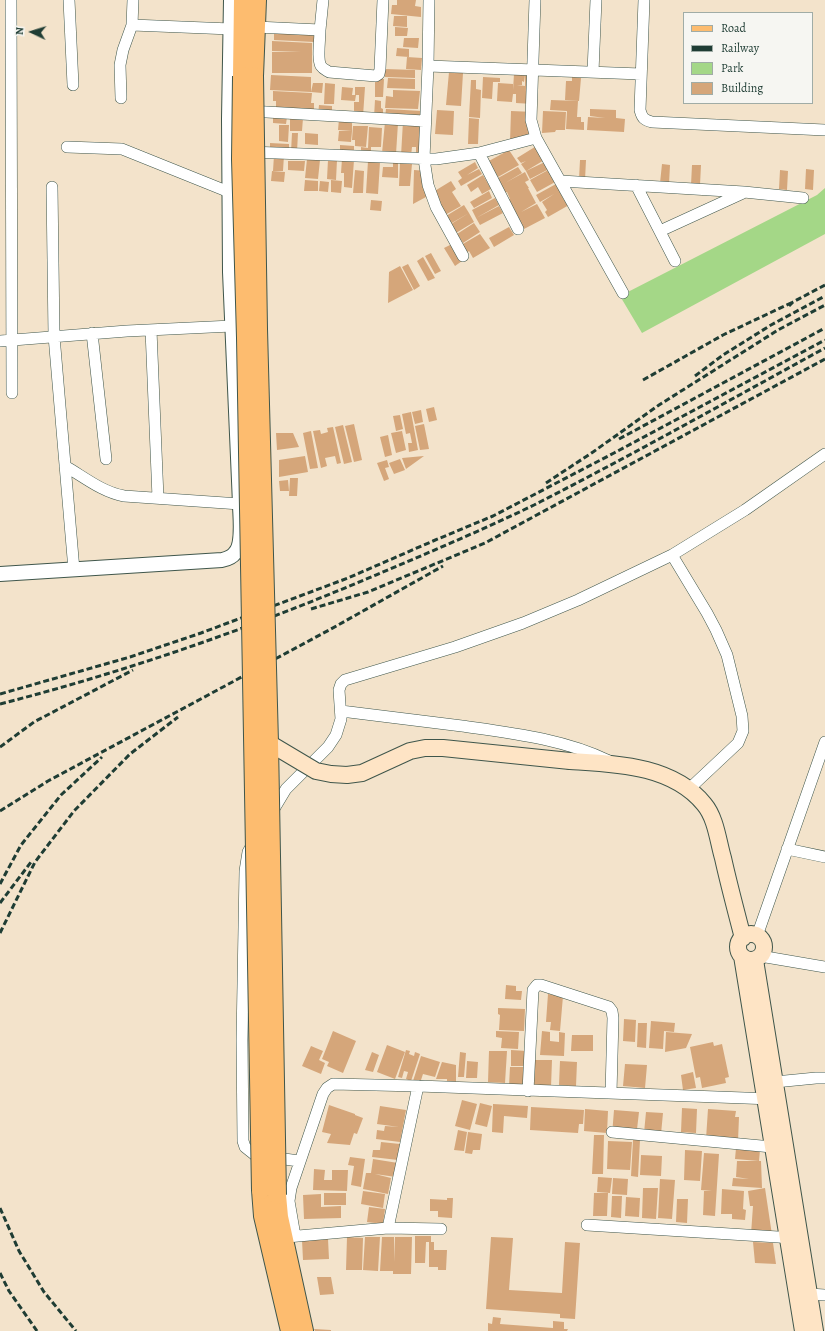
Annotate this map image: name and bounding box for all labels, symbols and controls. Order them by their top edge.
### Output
north arrow [12,12,52,52]
legend [683,12,813,104]
text: Road [721,20,746,36]
text: N [12,27,27,36]
text: Railway [721,40,759,56]
text: Park [721,60,744,76]
text: Building [721,80,763,96]

